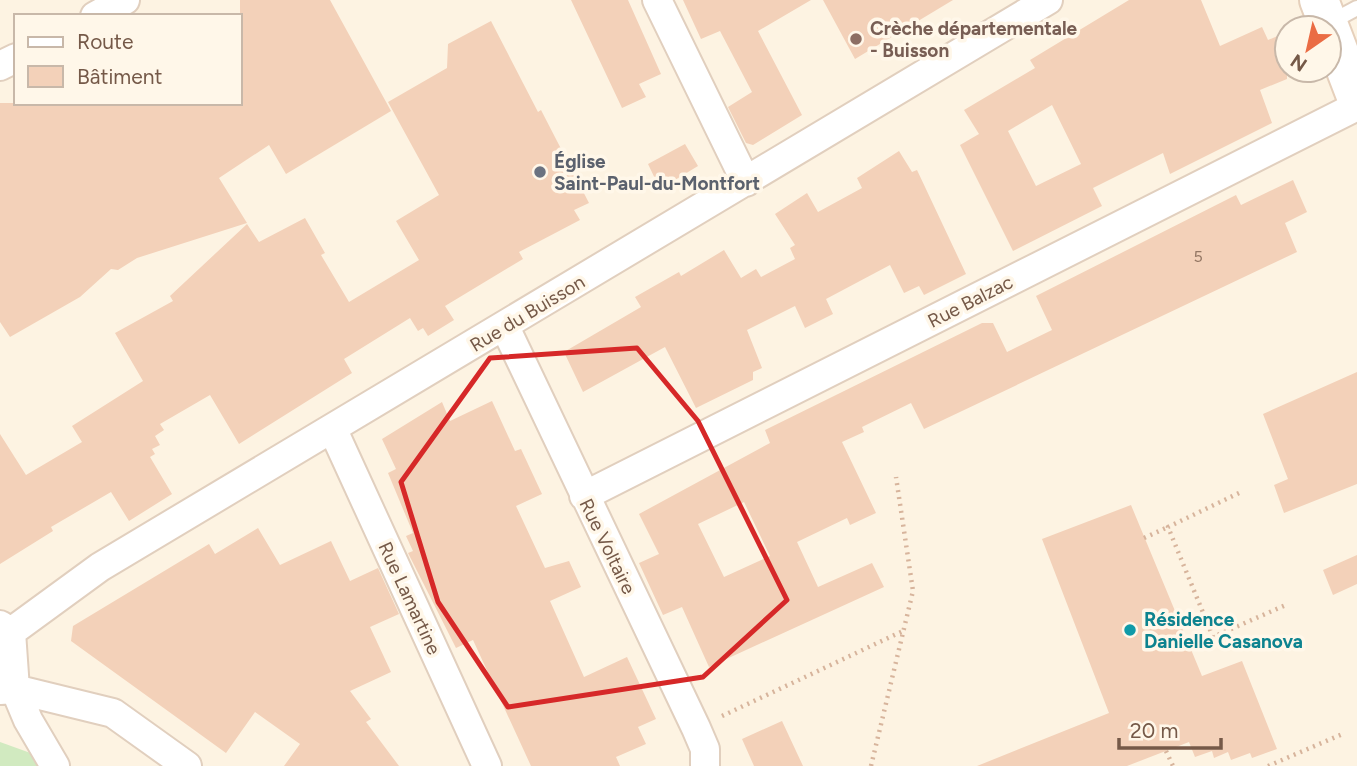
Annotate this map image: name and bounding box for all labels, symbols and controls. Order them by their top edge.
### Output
legend [14,14,242,105]
north arrow [1273,14,1343,84]
place label: Crèche départementale - Buisson [870,17,1078,62]
text: Route [77,29,133,54]
marker: Crèche départementale - Buisson [848,31,864,47]
text: N [1286,49,1311,76]
text: Bâtiment [77,64,162,89]
place label: Église Saint-Paul-du-Montfort [554,150,761,195]
marker: Église Saint-Paul-du-Montfort [532,164,548,180]
house number: 5 [1193,247,1203,266]
street label: Rue du Buisson [466,270,589,357]
street label: Rue Balzac [924,270,1017,333]
street label: Rue Voltaire [575,495,641,598]
street label: Rue Lamartine [373,538,446,658]
place label: Résidence Danielle Casanova [1144,608,1303,653]
marker: Résidence Danielle Casanova [1122,622,1138,638]
scale bar [1119,706,1220,750]
text: 20 m [1130,718,1178,743]

